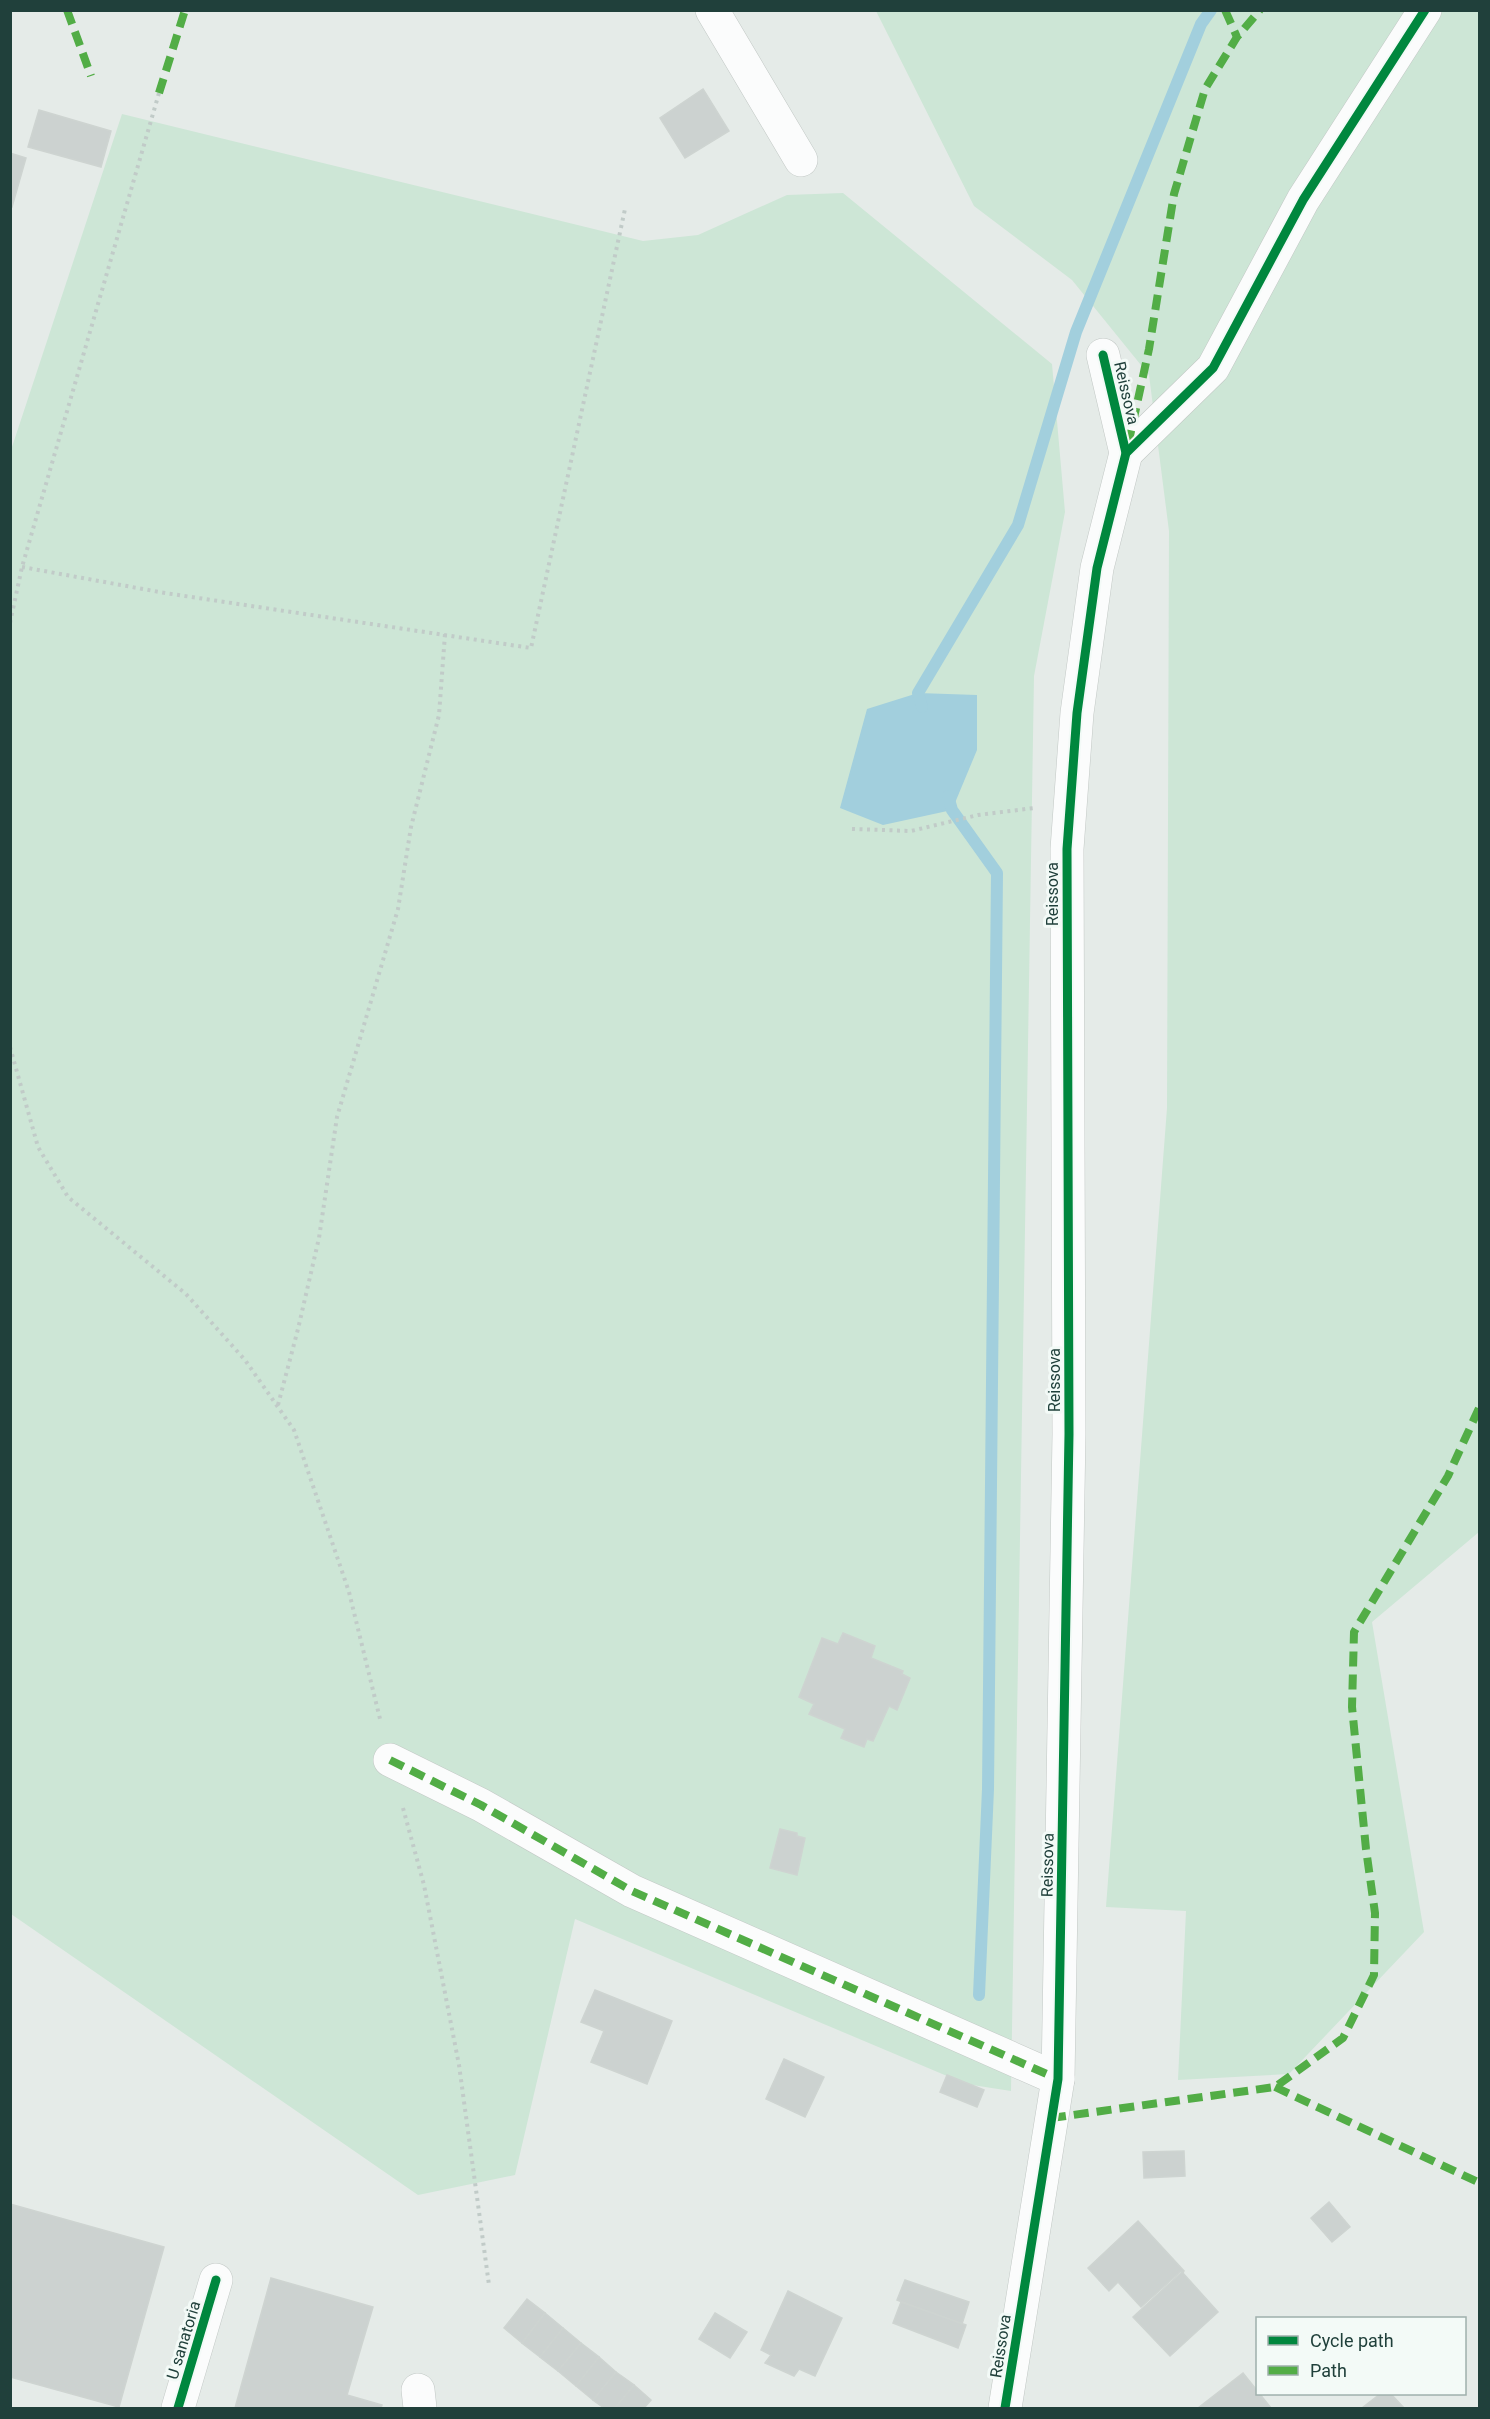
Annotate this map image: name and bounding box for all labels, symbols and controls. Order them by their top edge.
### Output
street label: Reissova [1110,360,1143,426]
street label: Reissova [1043,862,1062,926]
street label: Reissova [1045,1348,1064,1412]
street label: Reissova [1037,1833,1058,1897]
street label: U sanatoria [163,2299,204,2382]
street label: Reissova [986,2313,1015,2379]
legend [1256,2317,1466,2395]
text: Cycle path [1310,2330,1394,2351]
text: Path [1310,2360,1347,2381]

